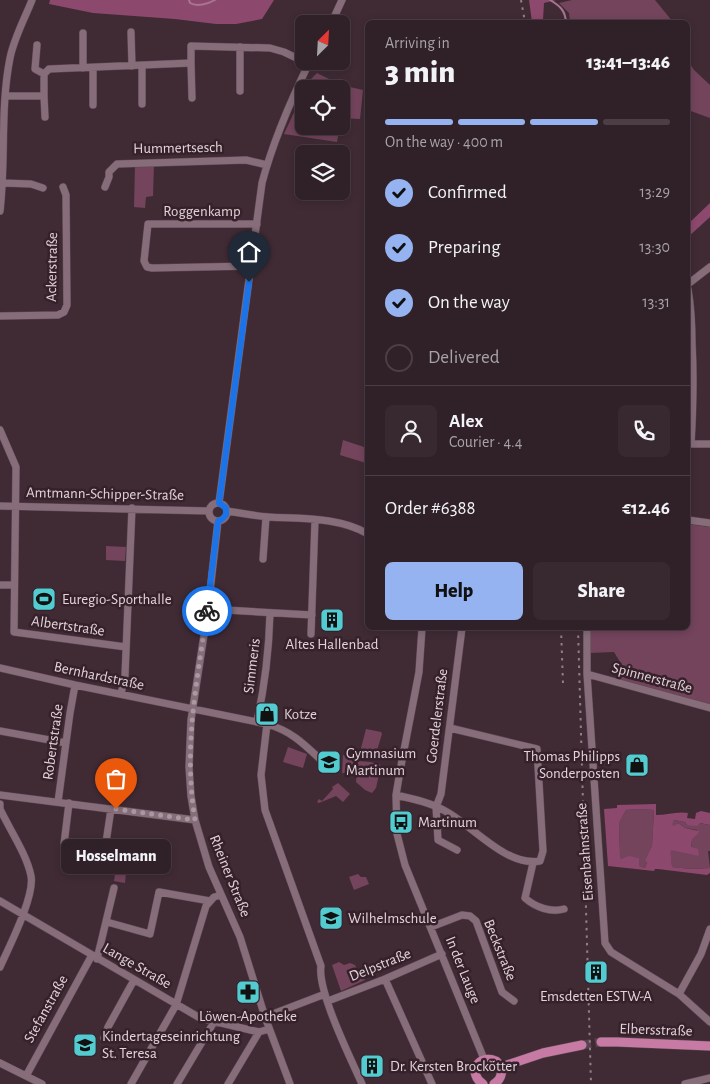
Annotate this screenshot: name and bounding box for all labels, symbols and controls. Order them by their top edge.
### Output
north arrow [295,15,350,70]
map controls [295,15,350,200]
text: Arriving in [385,35,450,51]
text: 13:41–13:46 [586,53,670,72]
text: 3 min [385,56,455,88]
button: locate [295,80,350,135]
text: On the way · 400 m [385,134,503,150]
street label: Hummertsesch [133,140,223,156]
button: layers [295,145,350,200]
icon: check [385,179,413,207]
text: Confirmed [428,183,507,202]
text: 13:29 [639,184,670,200]
street label: Roggenkamp [163,204,241,219]
pin [228,231,270,282]
street label: Ackerstraße [44,232,60,302]
icon: check [385,234,413,262]
icon: home [235,238,263,266]
text: Preparing [428,238,501,257]
text: 13:30 [639,239,670,255]
icon: check [385,289,413,317]
text: On the way [428,293,510,312]
text: 13:31 [642,294,670,310]
text: Delivered [428,348,500,367]
button: person [385,405,437,457]
button: phone [618,405,670,457]
text: Alex [449,412,483,431]
text: Courier · 4.4 [449,434,522,450]
street label: Amtmann-Schipper-Straße [26,485,184,503]
text: Order #6388 [385,499,476,518]
text: €12.46 [622,499,670,518]
button: Help [385,562,523,620]
button: Share [533,562,670,620]
sports icon: Euregio-Sporthalle [31,586,57,612]
courier [182,586,232,636]
place label: Euregio-Sporthalle [62,592,172,607]
icon: bike [193,597,221,625]
building icon: Altes Hallenbad [319,607,345,633]
street label: Albertstraße [30,613,106,639]
place label: Altes Hallenbad [285,637,379,652]
street label: Simmeris [241,638,263,694]
street label: Bernhardstraße [53,659,146,693]
street label: Spinnerstraße [610,660,694,696]
street label: Goerdelerstraße [424,668,450,764]
shop icon: Kotze [254,701,280,727]
street label: Robertstraße [40,703,66,781]
place label: Kotze [284,707,317,722]
place label: Gymnasium Martinum [346,746,416,778]
school or university icon: Gymnasium Martinum [316,749,342,775]
place label: Thomas Philipps Sonderposten [523,749,620,781]
shop icon: Thomas Philipps Sonderposten [624,752,650,778]
pin [95,758,137,809]
icon: bag [102,765,130,793]
street label: Eisenbahnstraße [574,802,596,902]
bus stop icon: Martinum [388,809,414,835]
place label: Martinum [418,815,477,830]
street label: Rheiner Straße [207,833,253,919]
callout: Hosselmann [61,839,171,874]
text: Hosselmann [75,848,157,864]
school or university icon: Wilhelmschule [318,905,344,931]
place label: Wilhelmschule [348,911,437,926]
street label: Beckstraße [481,917,519,983]
street label: In der Lauge [443,934,483,1006]
street label: Lange Straße [100,940,174,992]
street label: Delpstraße [347,946,413,984]
building icon: Emsdetten ESTW-A [583,959,609,985]
street label: Stefanstraße [21,973,71,1045]
pharmacy icon: Löwen-Apotheke [235,979,261,1005]
place label: Emsdetten ESTW-A [540,989,652,1004]
place label: Löwen-Apotheke [199,1009,297,1024]
street label: Elbersstraße [619,1021,693,1039]
place label: Kindertageseinrichtung St. Teresa [102,1029,241,1061]
school or university icon: Kindertageseinrichtung St. Teresa [72,1032,98,1058]
building icon: Dr. Kersten Brockötter [359,1053,385,1079]
place label: Dr. Kersten Brockötter [390,1059,517,1074]

